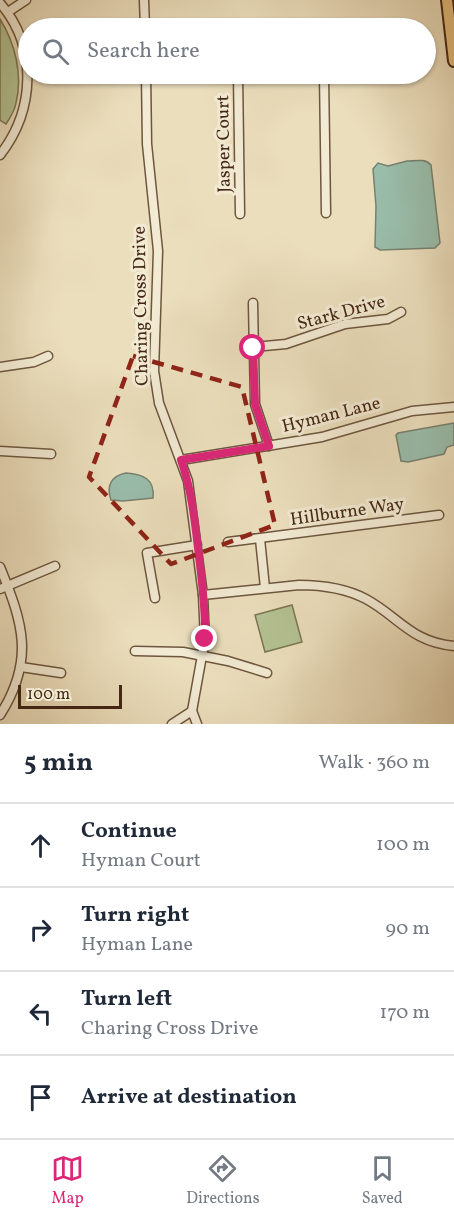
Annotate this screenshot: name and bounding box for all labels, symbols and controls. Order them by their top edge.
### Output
search box [18,18,436,84]
icon: search [39,35,72,68]
text: Search here [87,36,200,67]
street label: Jasper Court [211,95,238,193]
street label: Charing Cross Drive [128,226,155,386]
street label: Stark Drive [295,290,388,337]
route start [239,334,265,360]
street label: Hyman Lane [279,391,383,440]
street label: Hillburne Way [289,492,406,533]
route end [191,625,217,651]
scale bar [18,682,122,710]
text: 100 m [27,684,70,706]
text: 5 min [24,745,93,781]
text: Walk · 360 m [318,749,430,777]
text: Continue [81,816,177,847]
icon: ahead [24,829,57,862]
text: 100 m [376,831,430,859]
text: Hyman Court [81,847,201,875]
text: Turn right [81,900,189,931]
icon: right [24,913,57,946]
text: 90 m [386,915,430,943]
text: Hyman Lane [81,931,193,959]
text: Turn left [81,984,172,1015]
icon: left [24,997,57,1030]
text: 170 m [380,999,430,1027]
text: Charing Cross Drive [81,1015,259,1043]
icon: arrive [24,1081,57,1114]
text: Arrive at destination [81,1082,297,1113]
tab: Map [51,1152,84,1210]
tab: Directions [186,1152,260,1210]
tab: Saved [362,1152,403,1210]

